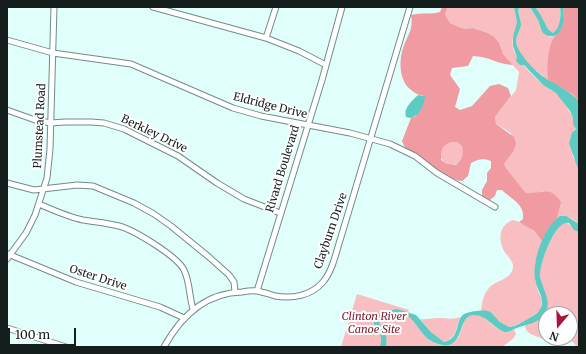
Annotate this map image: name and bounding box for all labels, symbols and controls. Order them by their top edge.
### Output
street label: Plumstead Road [31,83,49,169]
street label: Eldridge Drive [232,90,308,122]
street label: Berkley Drive [119,112,189,156]
street label: Rivard Boulevard [263,124,303,214]
street label: Clayburn Drive [312,191,350,271]
street label: Oster Drive [68,263,128,293]
north arrow [538,306,578,346]
park label: Clinton River Canoe Site [342,310,406,336]
scale bar [10,320,78,346]
text: 100 m [15,327,50,342]
text: N [548,328,561,344]

